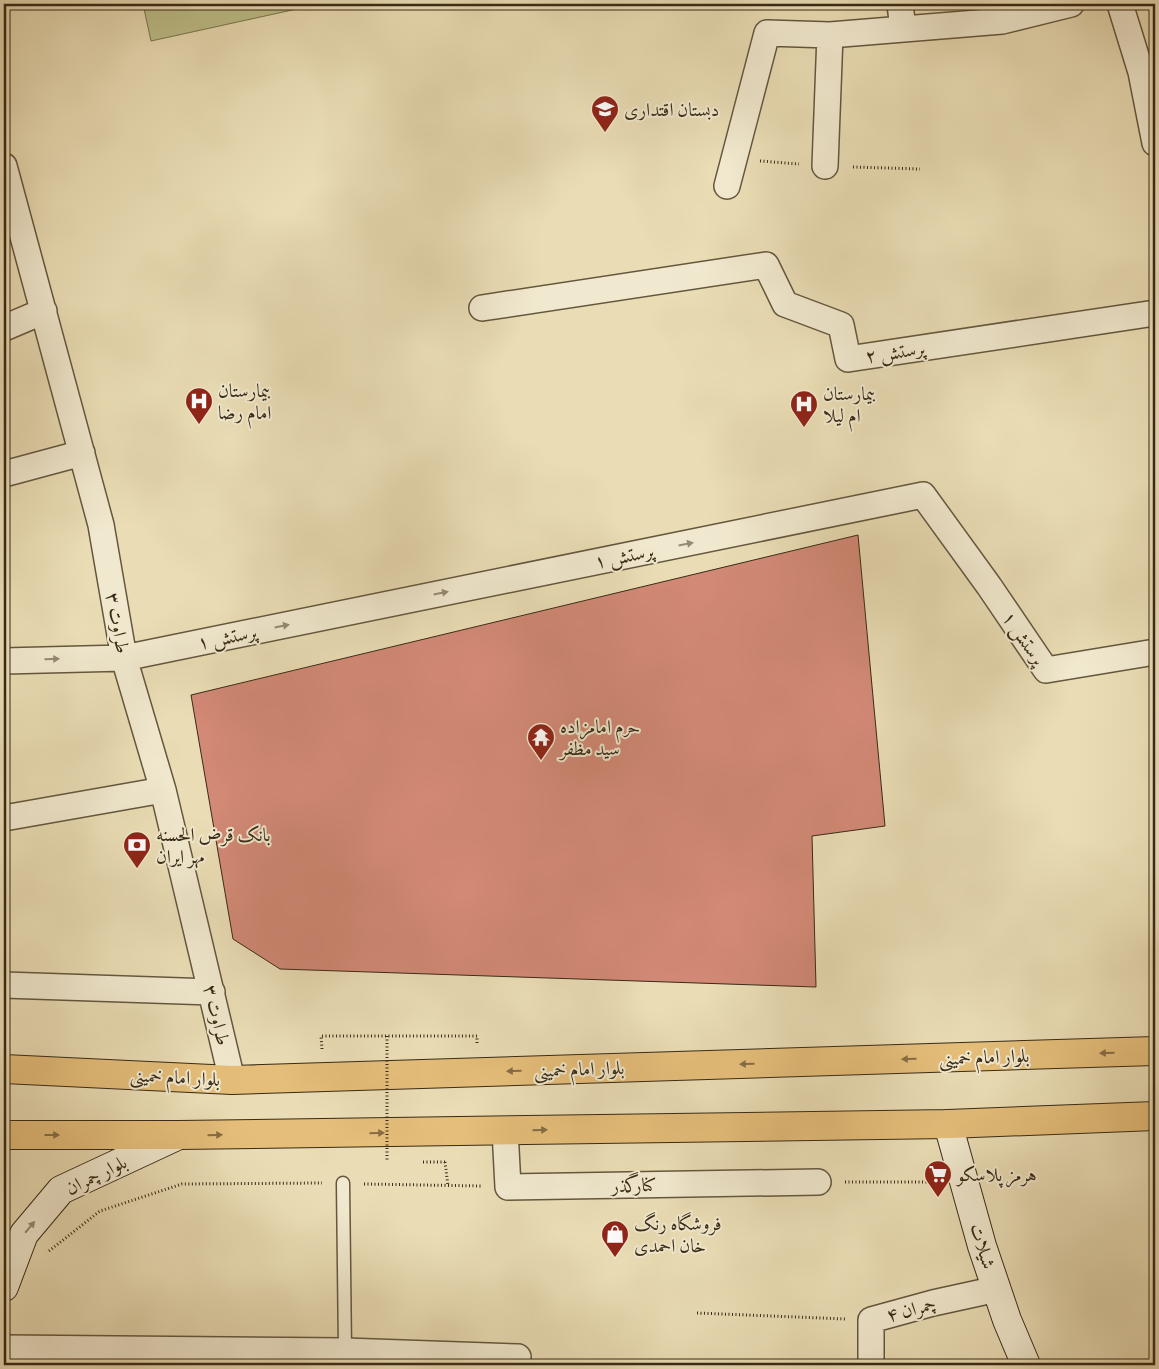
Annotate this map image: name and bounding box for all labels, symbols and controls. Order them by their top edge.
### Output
school or university icon: دبستان اقتداری [590,94,620,133]
place label: دبستان اقتداری [624,97,719,122]
street label: پرستش ۲ [864,335,928,369]
place label: بیمارستان امام رضا [218,378,271,429]
place label: بیمارستان ام لیلا [823,381,875,432]
hospital icon: بیمارستان امام رضا [184,386,214,425]
hospital icon: بیمارستان ام لیلا [789,389,819,428]
street label: پرستش ۱ [592,538,657,574]
one-way arrow [678,539,694,547]
one-way arrow [433,589,449,597]
street label: طراوت ۳ [100,591,136,655]
street label: پرستش ۱ [997,606,1052,671]
street label: پرستش ۱ [195,619,260,655]
one-way arrow [274,622,289,630]
one-way arrow [45,655,61,663]
place label: حرم امامزاده سید مظفر [558,714,640,761]
temple icon: حرم امامزاده سید مظفر [526,722,556,761]
place label: بانک قرض الحسنه مهر ایران [156,822,271,869]
bank icon: بانک قرض الحسنه مهر ایران [122,830,152,869]
street label: طراوت ۳ [198,982,236,1048]
street label: بلوار امام خمینی [938,1043,1030,1075]
one-way arrow [1098,1049,1114,1057]
street label: بلوار امام خمینی [533,1055,625,1087]
one-way arrow [901,1055,917,1063]
one-way arrow [738,1060,754,1068]
street label: بلوار امام خمینی [129,1062,221,1096]
one-way arrow [506,1068,522,1076]
one-way arrow [532,1126,548,1134]
one-way arrow [370,1128,386,1136]
one-way arrow [45,1131,61,1139]
one-way arrow [207,1131,223,1139]
street label: بلوار چمران [61,1149,131,1201]
supermarket icon: هرمز پلاسکو [923,1159,953,1198]
place label: هرمز پلاسکو [955,1162,1037,1188]
street label: کنارگذر [609,1171,657,1198]
place label: فروشگاه رنگ خان احمدی [634,1211,722,1258]
shop icon: فروشگاه رنگ خان احمدی [600,1219,630,1258]
street label: شیلات [964,1220,1002,1272]
one-way arrow [24,1221,35,1233]
street label: چمران ۴ [884,1291,938,1327]

